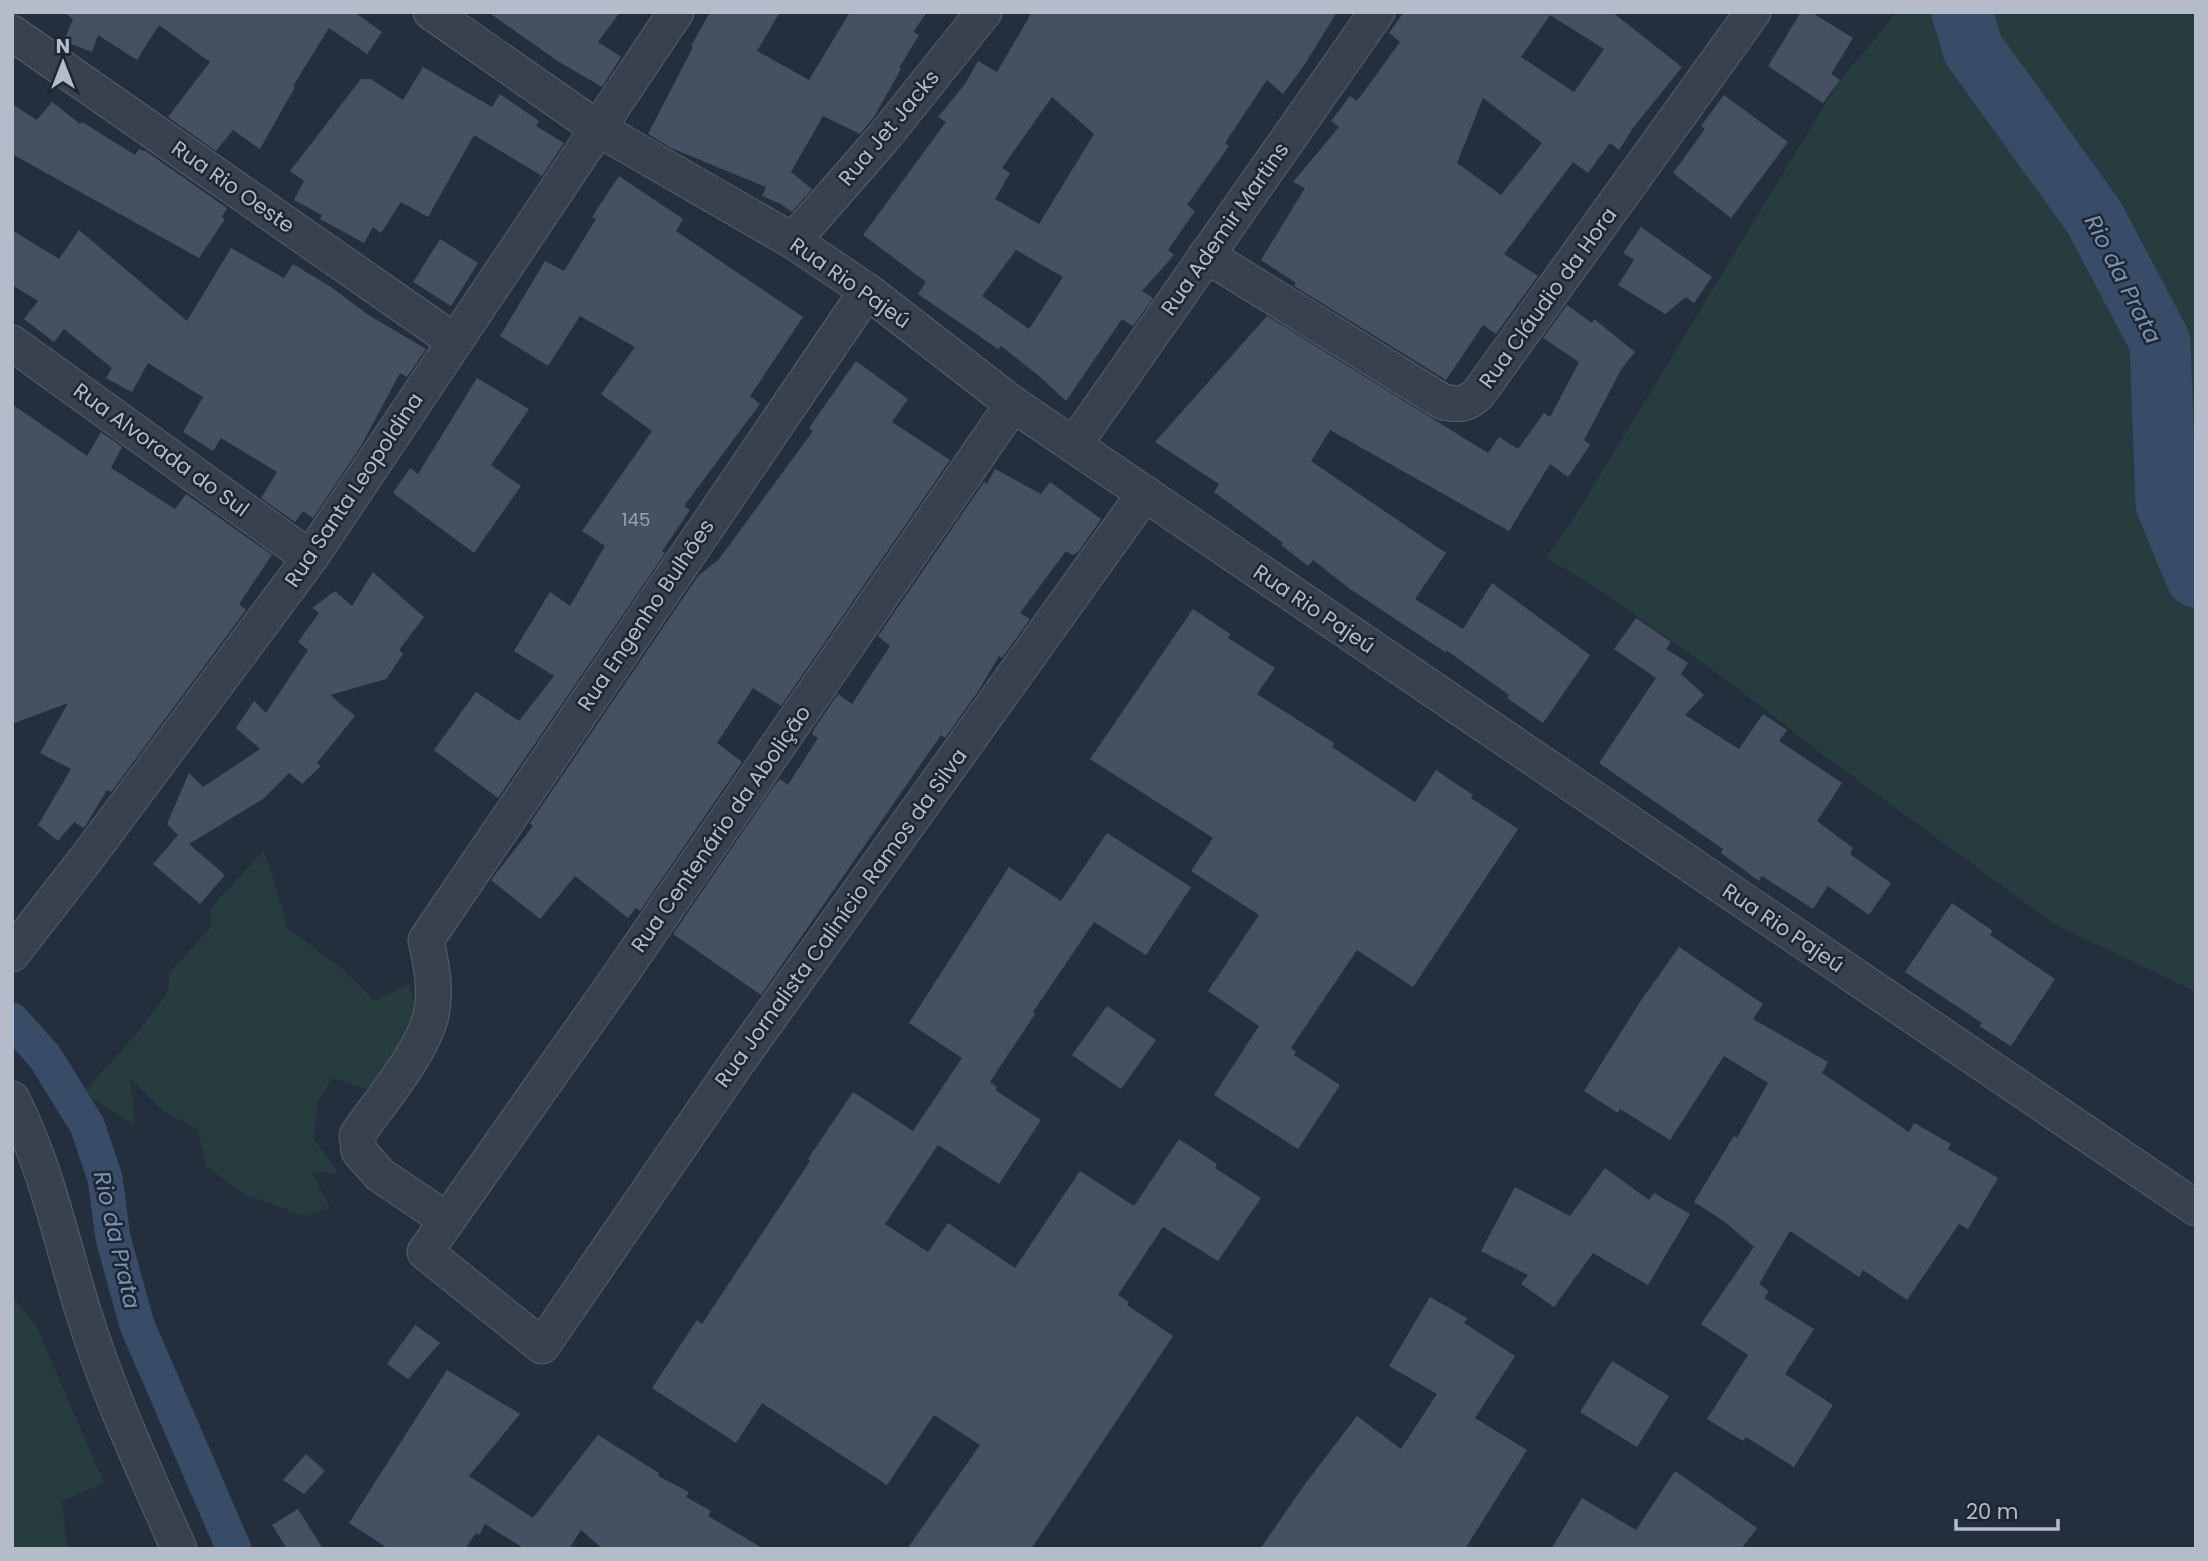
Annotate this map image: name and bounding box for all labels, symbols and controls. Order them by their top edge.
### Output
north arrow [28,28,98,98]
text: N [56,33,70,60]
street label: Rua Jet Jacks [831,63,946,192]
street label: Rua Rio Oeste [166,133,301,240]
street label: Rua Ademir Martins [1154,136,1295,321]
street label: Rua Cláudio da Hora [1472,201,1623,394]
water label: Rio da Prata [2077,209,2169,349]
street label: Rua Rio Pajeú [784,230,916,335]
street label: Rua Alvorada do Sul [68,376,255,523]
street label: Rua Santa Leopoldina [278,387,430,593]
house number: 145 [622,507,650,532]
street label: Rua Engenho Bulhões [570,513,721,716]
street label: Rua Rio Pajeú [1248,557,1381,660]
street label: Rua Centenário da Abolição [624,699,817,958]
street label: Rua Jornalista Calinício Ramos da Silva [708,742,974,1093]
street label: Rua Rio Pajeú [1717,876,1850,979]
water label: Rio da Prata [86,1168,148,1312]
scale bar [1956,1488,2058,1532]
text: 20 m [1966,1497,2019,1526]

